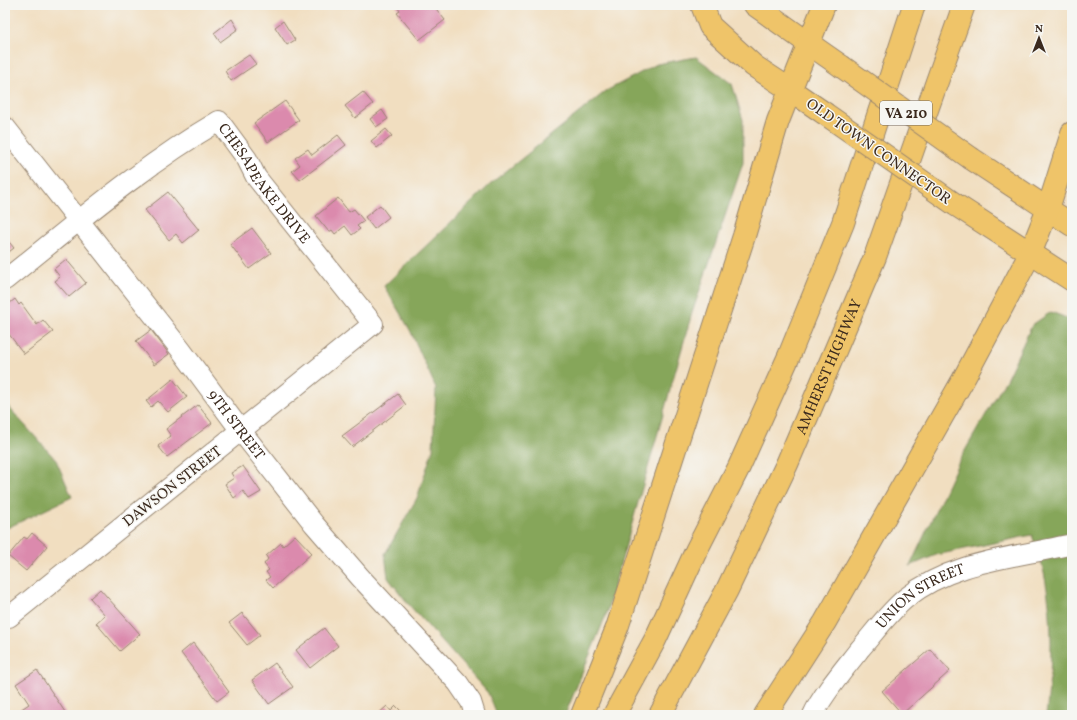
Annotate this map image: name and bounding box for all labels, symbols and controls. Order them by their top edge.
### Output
north arrow [1019,18,1059,58]
text: N [1035,22,1043,37]
street label: OLD TOWN CONNECTOR [801,94,955,210]
road number: VA 210 [880,101,932,125]
street label: CHESAPEAKE DRIVE [212,119,314,249]
street label: AMHERST HIGHWAY [792,296,868,438]
street label: 9TH STREET [202,386,269,465]
street label: DAWSON STREET [119,442,227,533]
street label: UNION STREET [872,559,968,634]

